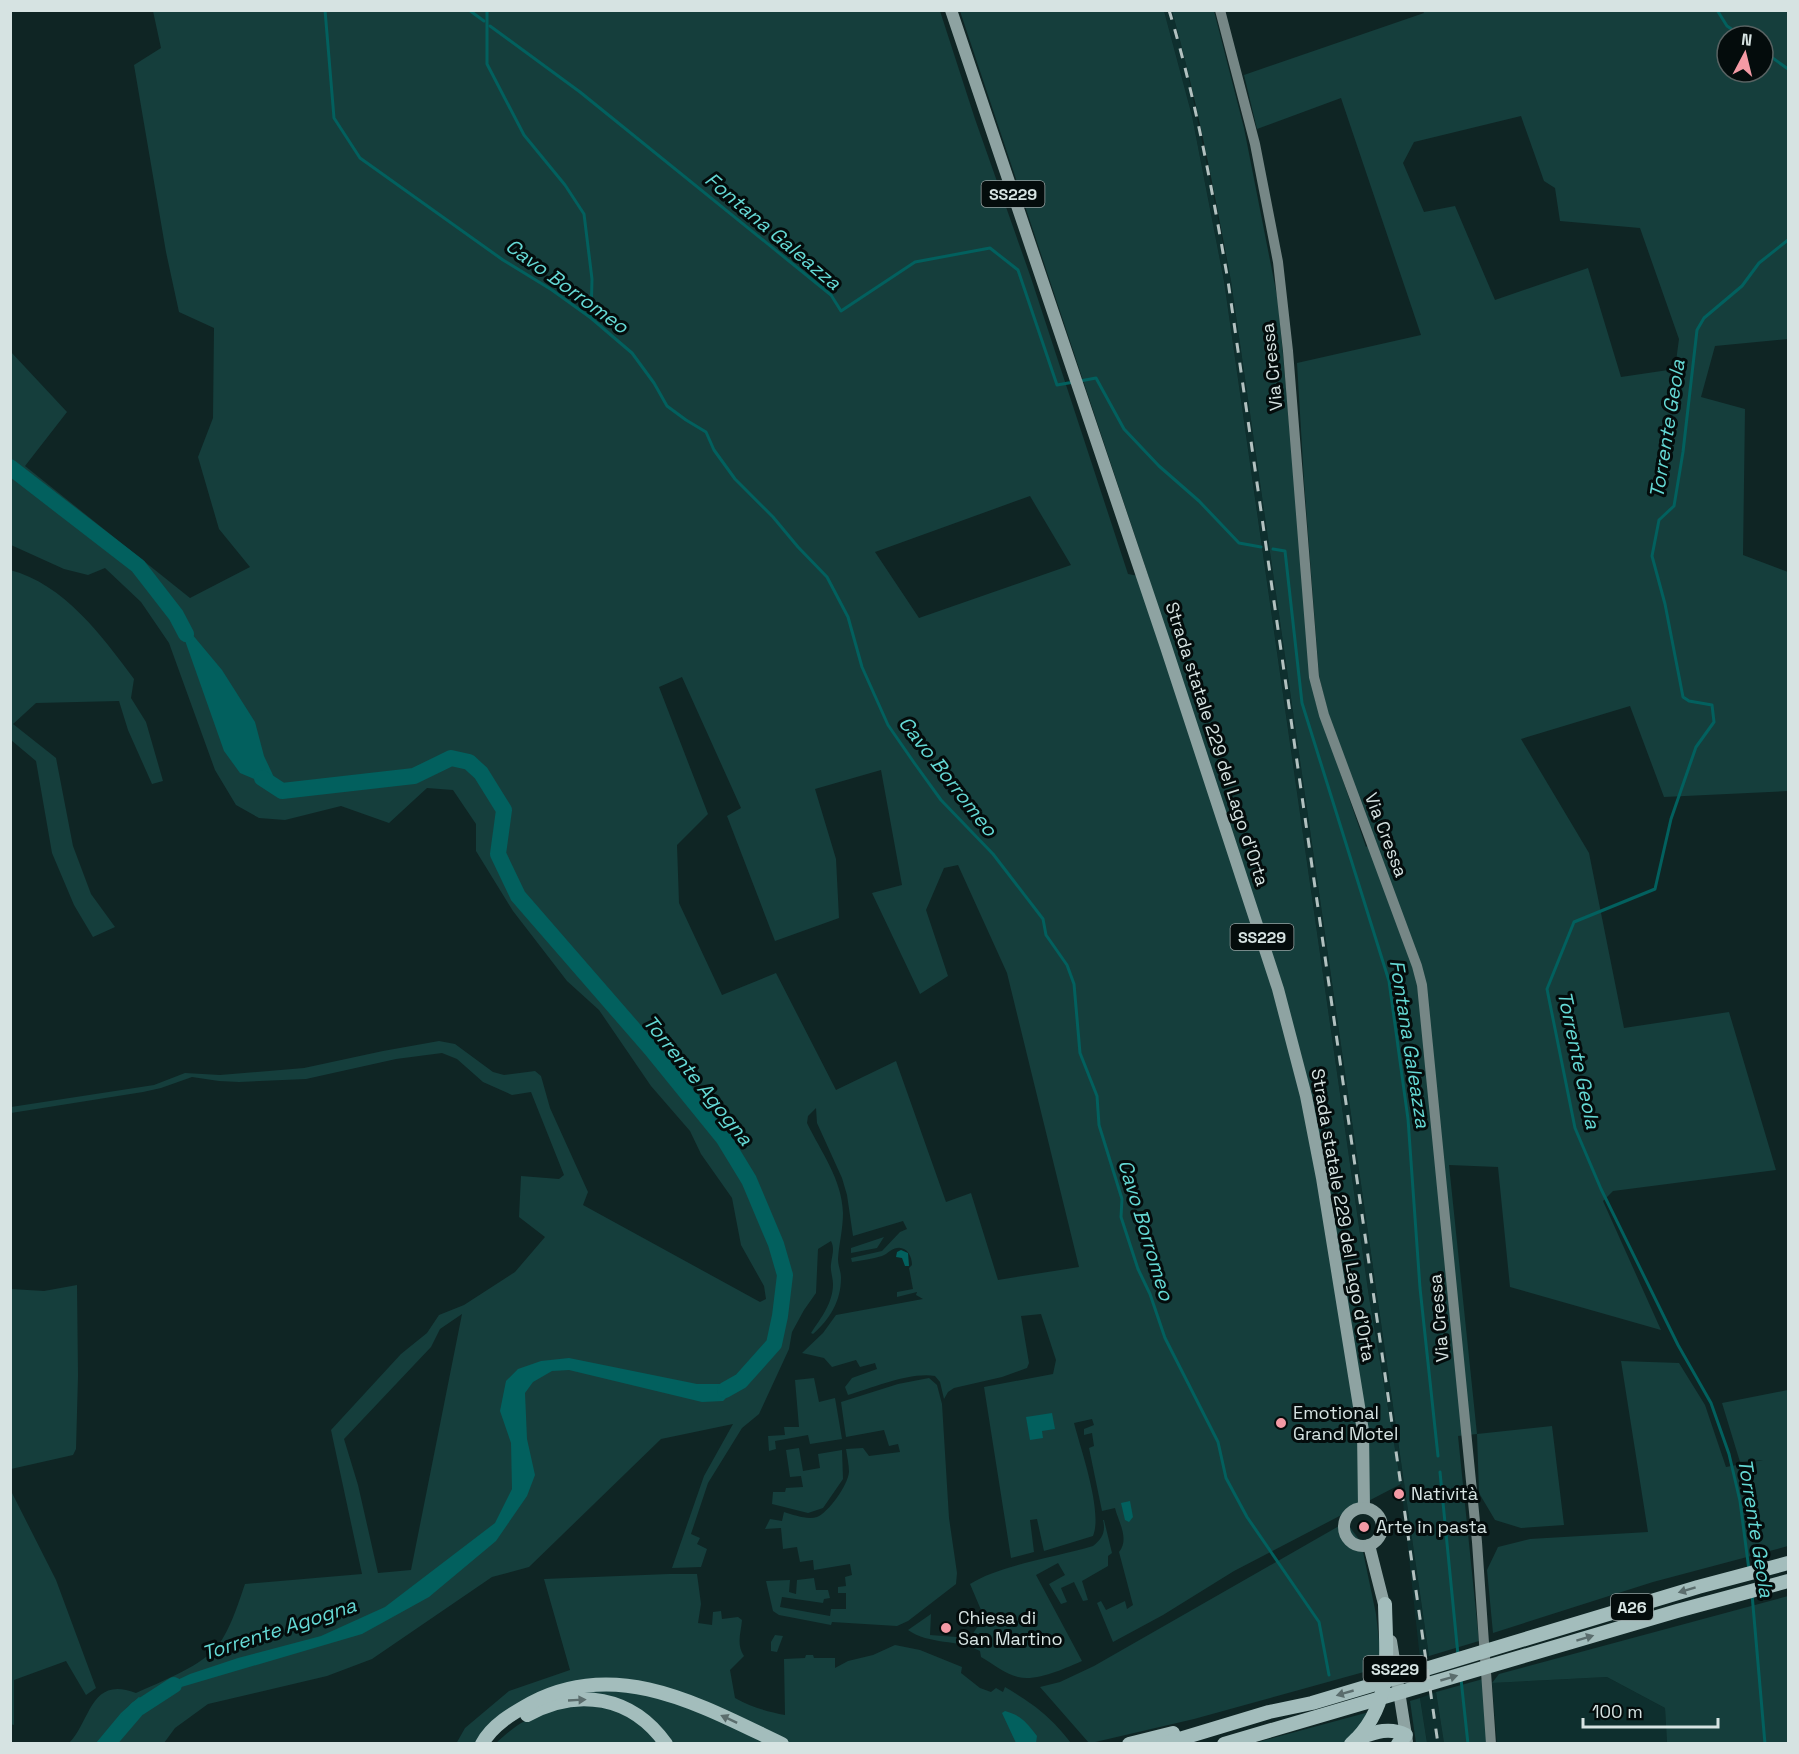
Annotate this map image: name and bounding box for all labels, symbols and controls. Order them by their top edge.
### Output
north arrow [1715,24,1775,84]
text: N [1740,29,1753,51]
water label: Fontana Galeazza [700,166,847,296]
road number: SS229 [982,181,1044,207]
water label: Cavo Borromeo [500,233,634,340]
street label: Via Cressa [1255,322,1288,412]
water label: Torrente Geola [1643,357,1691,500]
street label: Strada statale 229 del Lago d'Orta [1161,599,1274,889]
water label: Cavo Borromeo [893,711,1003,842]
street label: Via Cressa [1360,789,1413,880]
road number: SS229 [1230,924,1294,950]
water label: Fontana Galeazza [1384,958,1436,1130]
water label: Torrente Geola [1552,989,1606,1132]
water label: Torrente Agogna [637,1009,759,1151]
street label: Strada statale 229 del Lago d'Orta [1306,1067,1381,1363]
water label: Cavo Borromeo [1112,1157,1180,1304]
street label: Via Cressa [1423,1273,1454,1363]
place label: Emotional Grand Motel [1293,1401,1398,1445]
marker: Emotional Grand Motel [1274,1416,1288,1430]
water label: Torrente Geola [1732,1457,1780,1600]
place label: Natività [1411,1482,1478,1505]
marker: Natività [1392,1487,1406,1501]
place label: Arte in pasta [1376,1515,1487,1538]
marker: Arte in pasta [1357,1520,1371,1534]
one-way arrow [1678,1586,1696,1595]
water label: Torrente Agogna [199,1592,360,1666]
road number: A26 [1611,1594,1653,1620]
place label: Chiesa di San Martino [958,1606,1063,1650]
marker: Chiesa di San Martino [939,1621,953,1635]
one-way arrow [1576,1633,1594,1642]
road number: SS229 [1364,1656,1426,1682]
one-way arrow [1440,1673,1458,1682]
one-way arrow [1336,1689,1354,1698]
scale bar [1583,1691,1718,1729]
one-way arrow [568,1695,587,1705]
text: 100 m [1592,1700,1643,1723]
one-way arrow [721,1714,738,1723]

